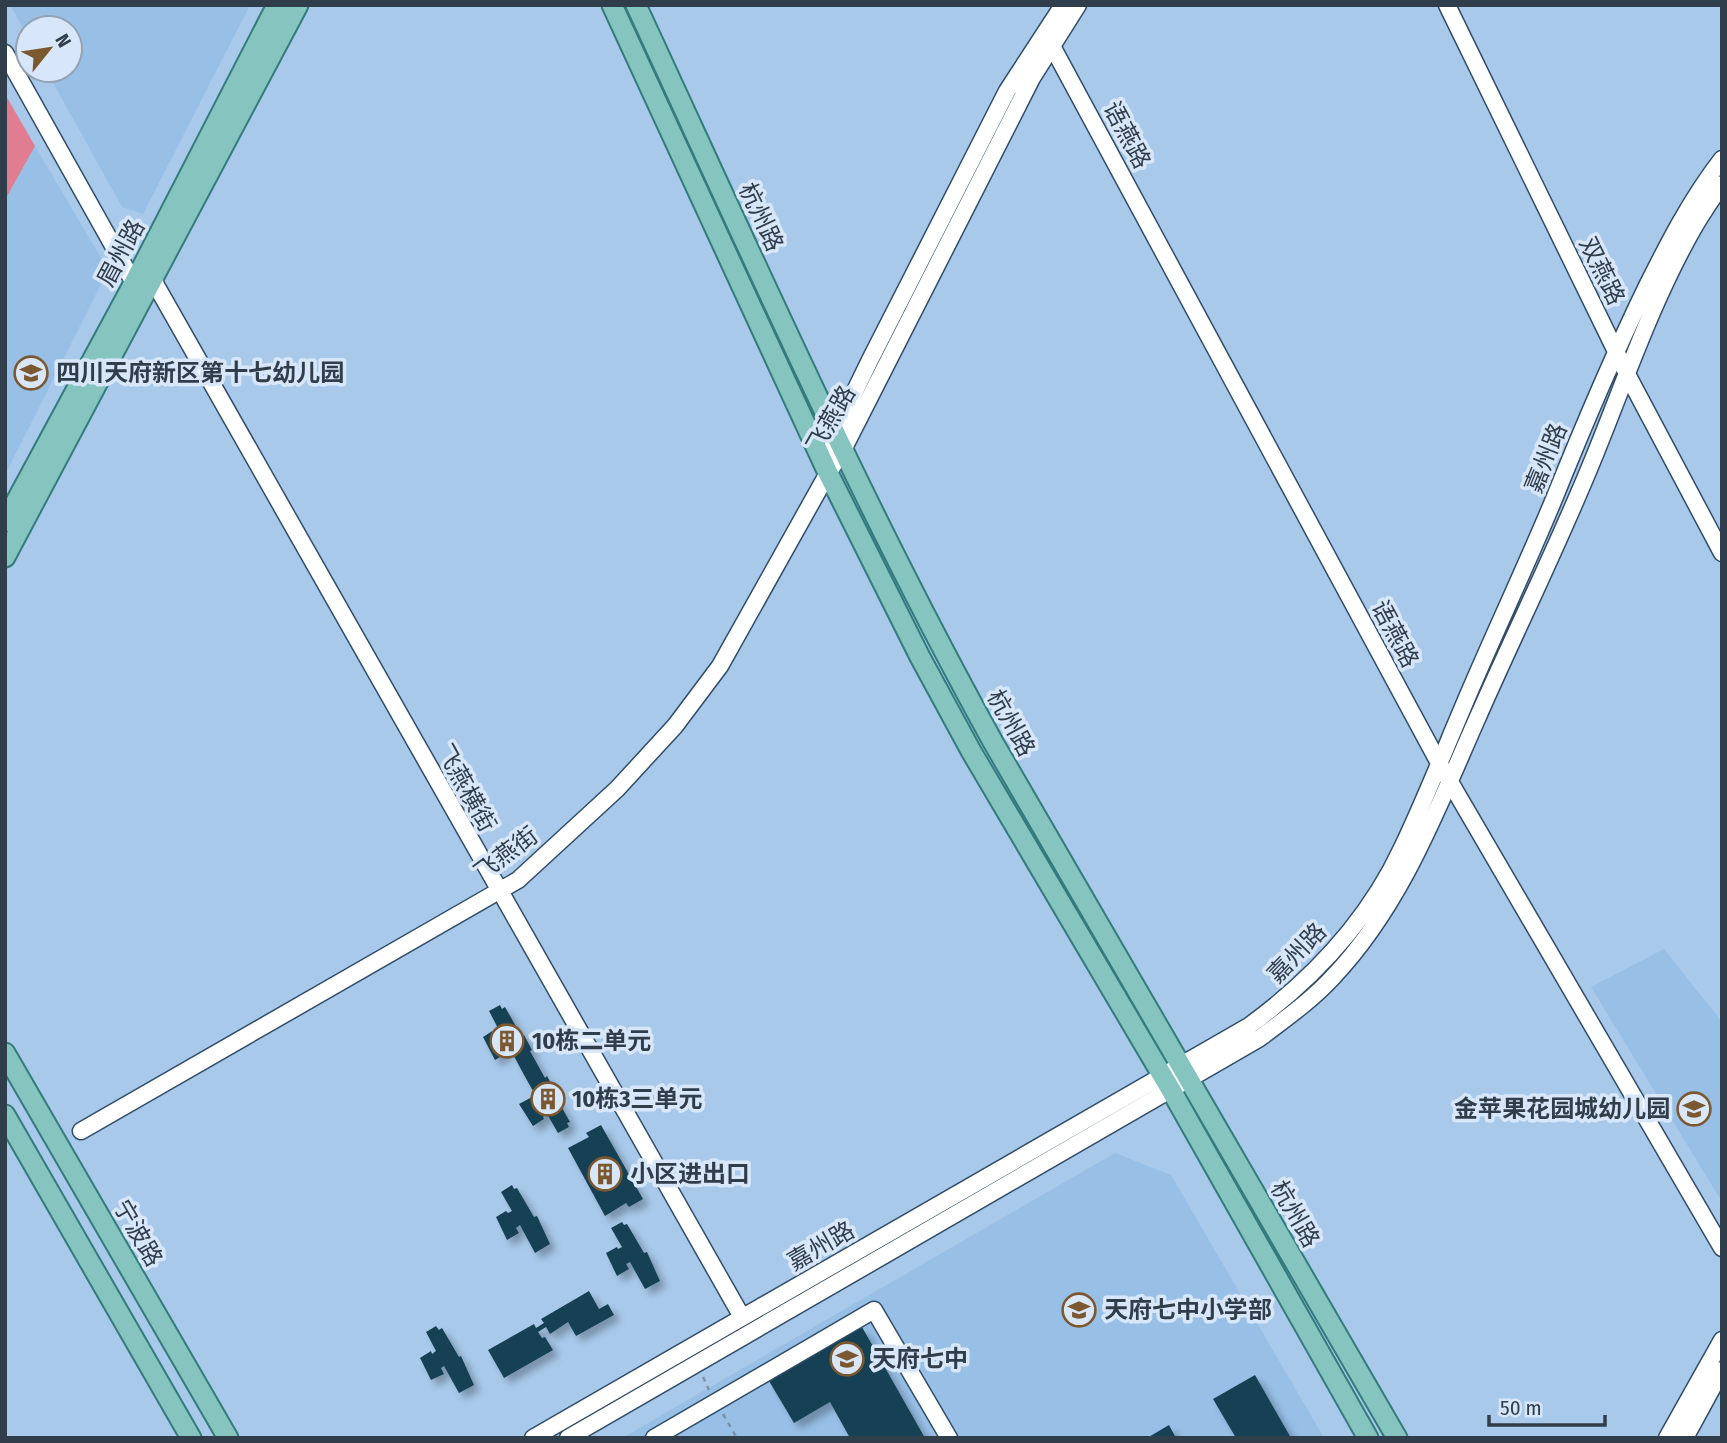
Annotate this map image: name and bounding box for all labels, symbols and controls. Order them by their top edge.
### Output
north arrow [14,14,84,84]
text: N [50,30,76,51]
street label: 语燕路 [1098,97,1156,173]
street label: 杭州路 [733,178,789,256]
street label: 眉州路 [92,215,150,291]
street label: 双燕路 [1574,233,1630,309]
school or university icon: 四川天府新区第十七幼儿园 [12,354,50,392]
place label: 四川天府新区第十七幼儿园 [56,359,344,387]
street label: 飞燕路 [801,381,861,457]
street label: 嘉州路 [1520,419,1572,497]
street label: 语燕路 [1366,596,1424,672]
street label: 杭州路 [981,685,1041,761]
street label: 飞燕横街 [430,739,502,837]
street label: 飞燕街 [469,821,543,887]
street label: 嘉州路 [1262,917,1332,989]
building icon: 10栋二单元 [488,1022,526,1060]
place label: 10栋二单元 [532,1027,651,1055]
building icon: 10栋3三单元 [529,1080,567,1118]
place label: 10栋3三单元 [572,1085,703,1113]
school or university icon: 金苹果花园城幼儿园 [1675,1090,1713,1128]
place label: 金苹果花园城幼儿园 [1454,1095,1670,1123]
building icon: 小区进出口 [586,1155,624,1193]
place label: 小区进出口 [630,1160,750,1188]
street label: 杭州路 [1265,1176,1325,1252]
street label: 宁波路 [108,1195,168,1271]
street label: 嘉州路 [783,1216,859,1276]
school or university icon: 天府七中小学部 [1060,1291,1098,1329]
place label: 天府七中小学部 [1104,1296,1272,1324]
school or university icon: 天府七中 [828,1340,866,1378]
place label: 天府七中 [872,1345,968,1373]
scale bar [1489,1384,1604,1428]
text: 50 m [1500,1395,1542,1421]

